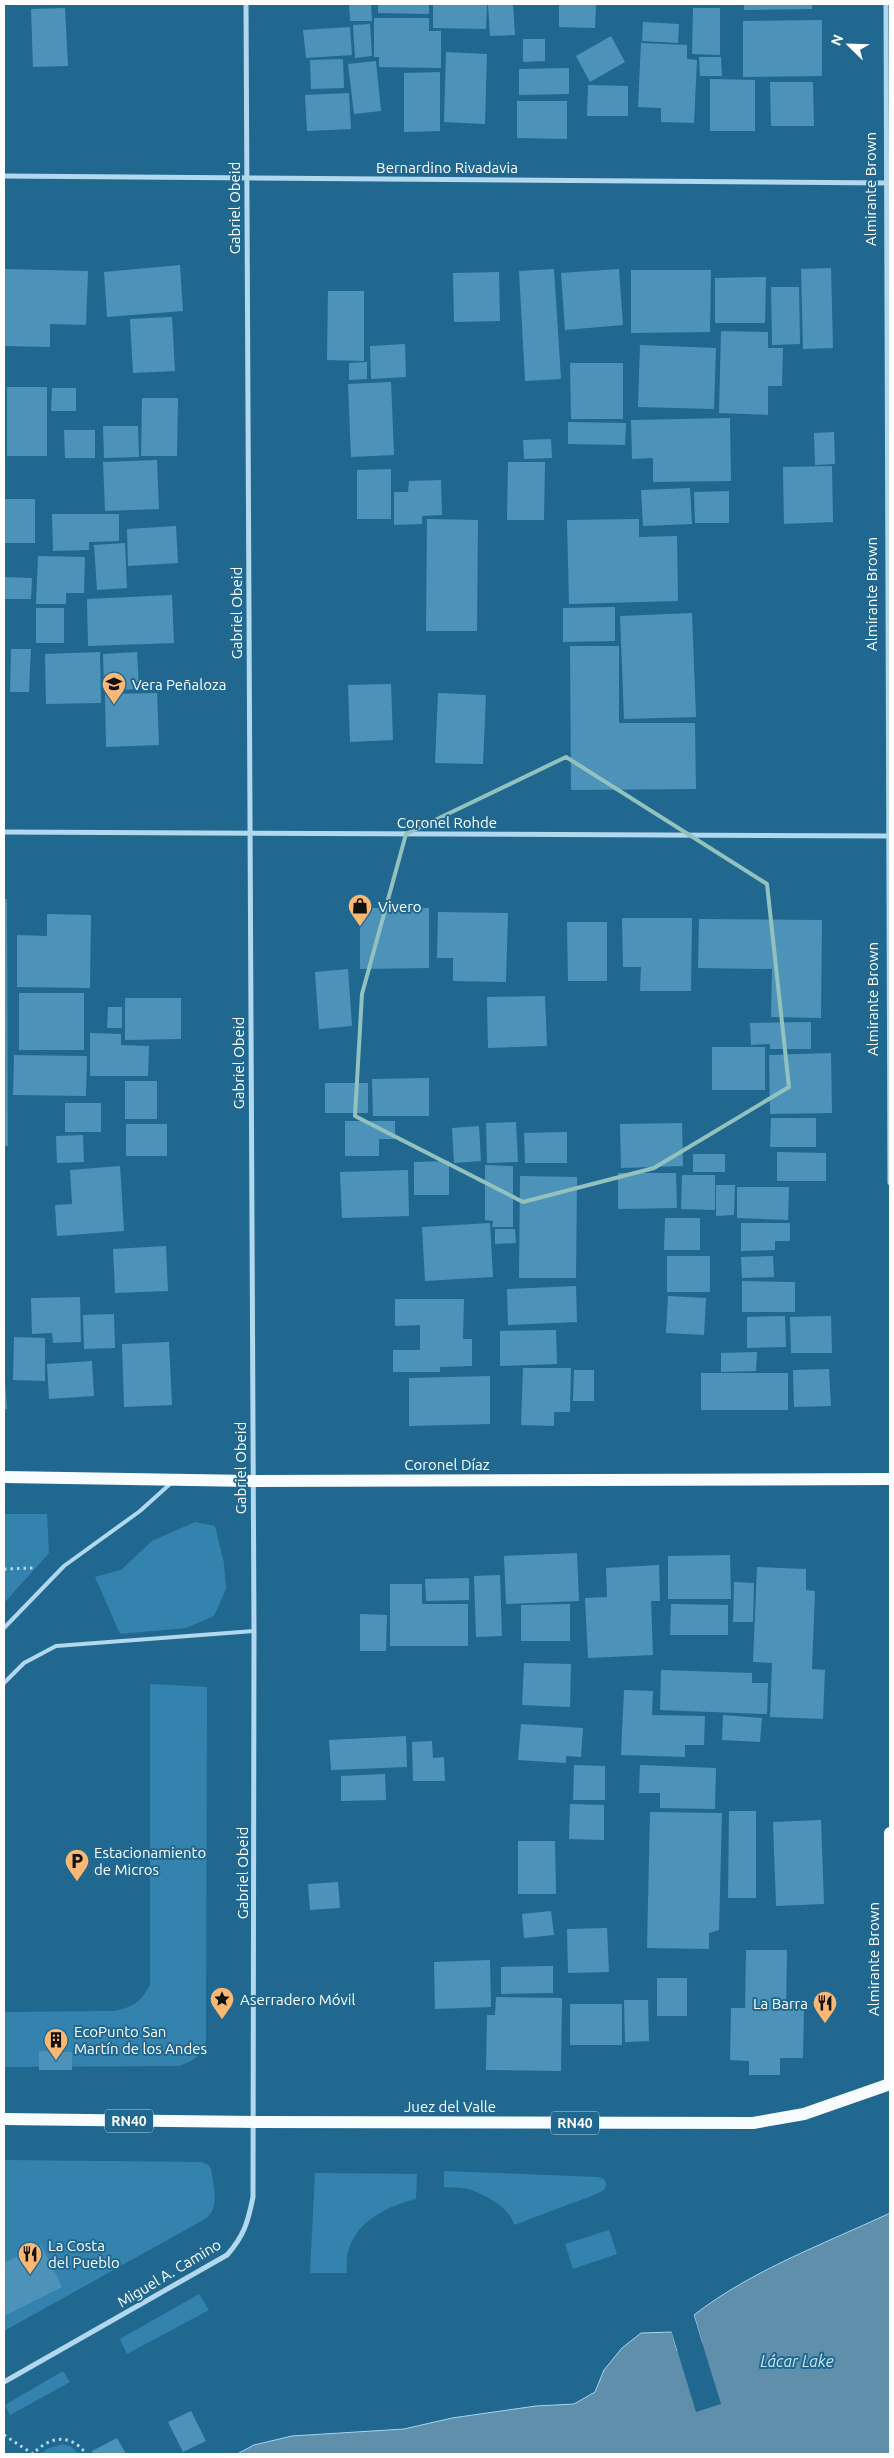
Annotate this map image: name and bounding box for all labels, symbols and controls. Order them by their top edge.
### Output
north arrow [824,20,874,70]
text: N [828,32,846,48]
street label: Almirante Brown [862,132,879,246]
street label: Bernardino Rivadavia [376,159,518,176]
street label: Gabriel Obeid [226,162,243,254]
street label: Almirante Brown [863,537,880,651]
street label: Gabriel Obeid [228,567,245,659]
school or university icon: Vera Peñaloza [101,671,127,705]
place label: Vera Peñaloza [132,676,226,693]
street label: Coronel Rohde [397,814,497,831]
shop icon: Vivero [347,893,373,927]
place label: Vivero [378,898,422,915]
street label: Almirante Brown [864,942,881,1056]
street label: Gabriel Obeid [230,1017,247,1109]
street label: Gabriel Obeid [232,1422,249,1514]
street label: Coronel Díaz [404,1456,490,1473]
street label: Gabriel Obeid [234,1827,251,1919]
place label: Estacionamiento de Micros [94,1844,206,1878]
parking icon: Estacionamiento de Micros [64,1848,90,1882]
street label: Almirante Brown [865,1902,882,2016]
place icon: Aserradero Móvil [209,1986,235,2020]
restaurant icon: La Barra [812,1990,838,2024]
place label: Aserradero Móvil [240,1991,355,2008]
place label: La Barra [753,1995,808,2012]
place label: EcoPunto San Martín de los Andes [74,2023,207,2057]
building icon: EcoPunto San Martín de los Andes [43,2027,69,2061]
street label: Juez del Valle [404,2098,496,2115]
road number: RN40 [105,2110,153,2132]
road number: RN40 [551,2112,599,2134]
street label: Miguel A. Camino [114,2235,224,2311]
place label: La Costa del Pueblo [48,2237,120,2271]
restaurant icon: La Costa del Pueblo [17,2241,43,2275]
water label: Lácar Lake [760,2352,834,2370]

